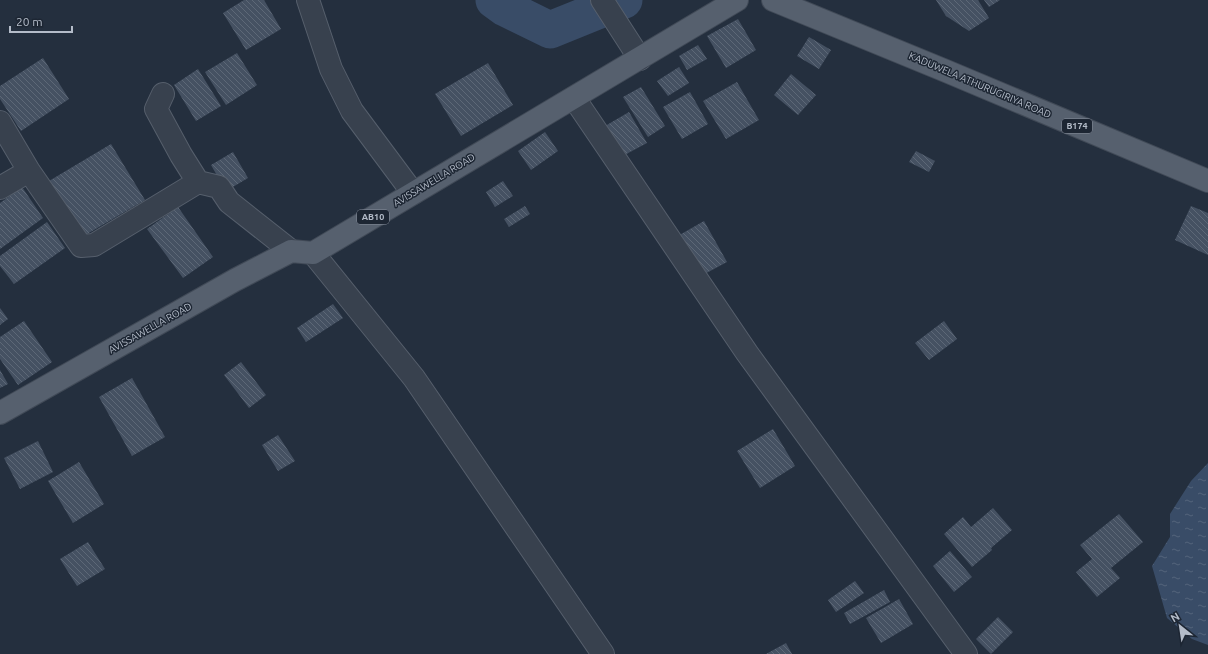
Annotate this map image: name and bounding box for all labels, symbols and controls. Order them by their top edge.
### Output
scale bar [10,8,72,34]
text: 20 m [16,15,43,28]
street label: KADUWELA ATHURUGIRIYA ROAD [907,50,1053,120]
road number: B174 [1062,119,1092,133]
street label: AVISSAWELLA ROAD [391,151,477,209]
road number: AB10 [357,210,389,224]
street label: AVISSAWELLA ROAD [107,301,193,355]
north arrow [1160,606,1200,646]
text: N [1168,610,1182,625]

